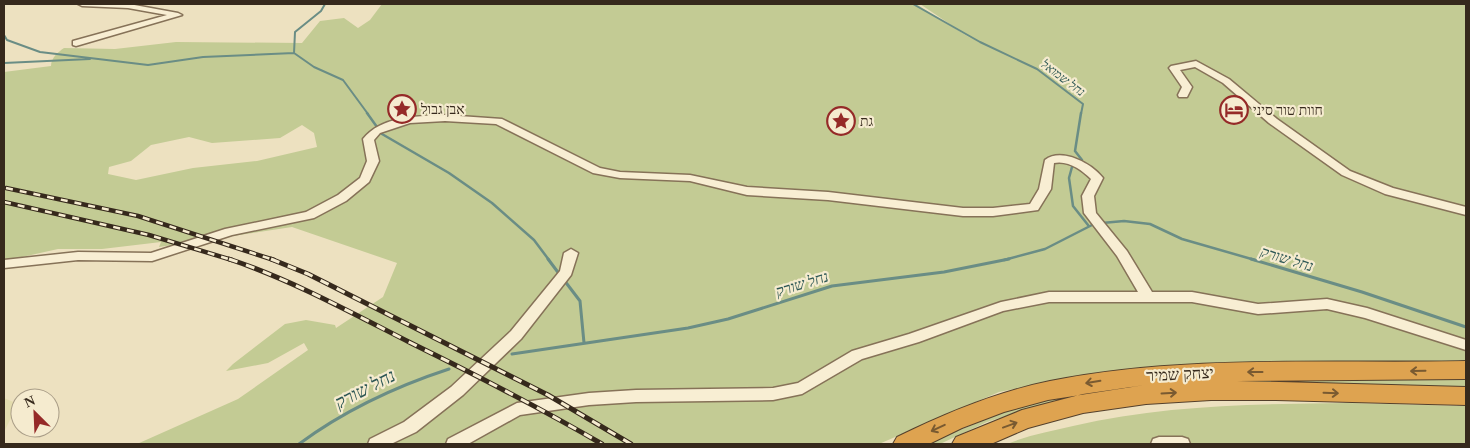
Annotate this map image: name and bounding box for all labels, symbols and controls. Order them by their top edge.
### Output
water label: נחל שמואל [1038,57,1088,99]
place icon: אבן גבול [387,94,417,124]
hotel icon: חוות טור סיני [1219,95,1249,125]
place label: אבן גבול [420,102,465,117]
place label: חוות טור סיני [1253,103,1323,118]
place icon: גת [826,106,856,136]
place label: גת [860,114,874,129]
water label: נחל שורק [1259,243,1315,275]
water label: נחל שורק [774,268,830,300]
street label: יצחק שמיר [1146,364,1214,384]
water label: נחל שורק [331,365,399,413]
one-way arrow [1410,366,1426,376]
one-way arrow [1247,367,1264,377]
one-way arrow [1085,377,1101,387]
north arrow [10,388,60,438]
one-way arrow [1160,388,1176,398]
one-way arrow [1322,388,1339,398]
text: N [22,393,38,410]
one-way arrow [1002,420,1017,429]
one-way arrow [931,424,946,433]

